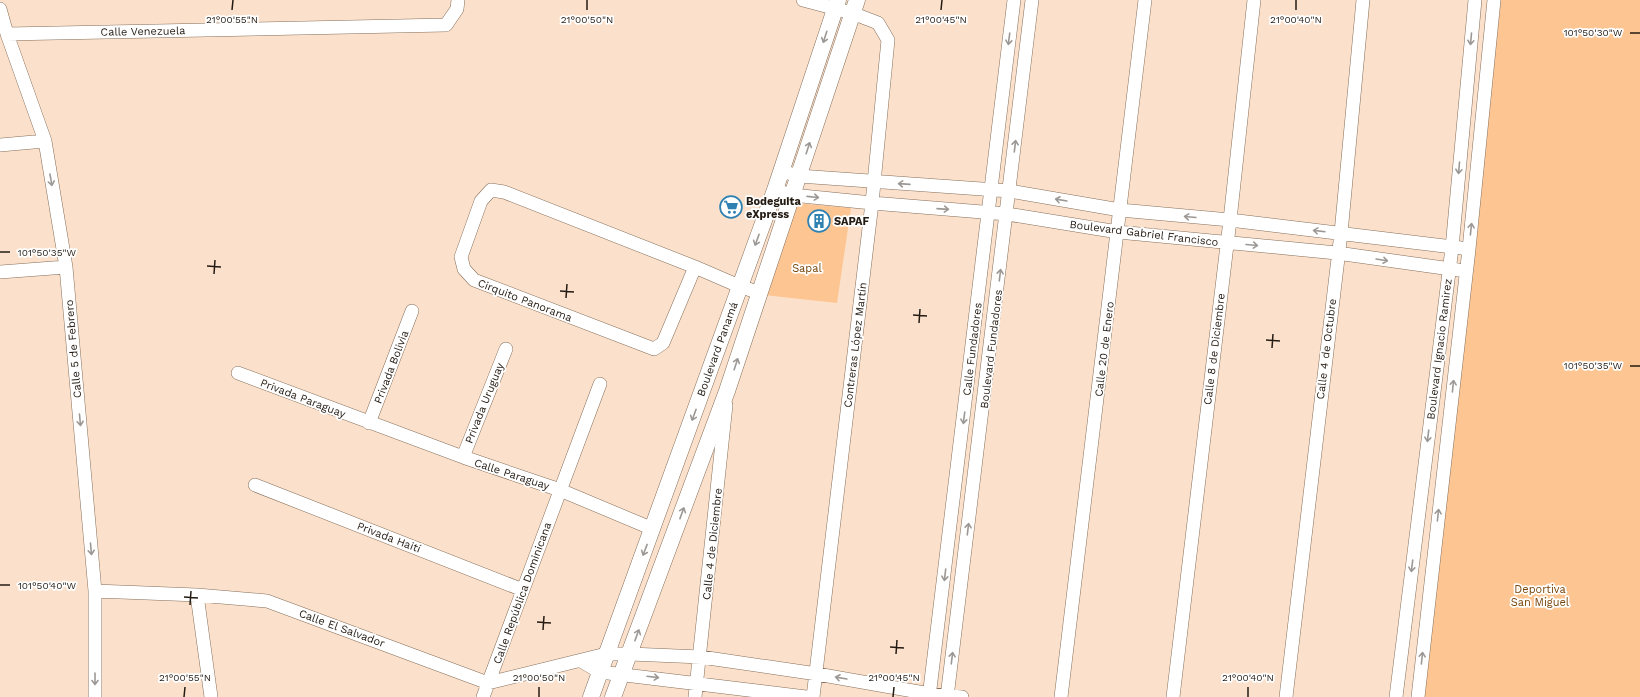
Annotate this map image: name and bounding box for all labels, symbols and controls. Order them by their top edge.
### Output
text: 21°00'55"N [206,14,258,25]
text: 21°00'50"N [561,14,613,25]
text: 21°00'45"N [915,14,967,25]
text: 21°00'40"N [1270,14,1322,25]
street label: Calle Venezuela [100,24,186,39]
text: 101°50'30"W [1564,27,1623,38]
one-way arrow [821,30,828,43]
one-way arrow [1006,32,1013,45]
one-way arrow [1467,32,1475,45]
one-way arrow [1011,140,1019,153]
one-way arrow [805,141,812,154]
one-way arrow [1456,161,1463,174]
one-way arrow [48,173,56,186]
one-way arrow [898,180,911,187]
one-way arrow [806,193,819,201]
supermarket icon: Bodeguita eXpress [718,194,744,220]
place label: Bodeguita eXpress [746,195,801,221]
one-way arrow [1055,196,1068,204]
one-way arrow [936,205,949,212]
building icon: SAPAF [806,208,832,234]
one-way arrow [1184,213,1197,220]
place label: SAPAF [834,215,870,228]
street label: Boulevard Gabriel Francisco [1069,218,1219,249]
one-way arrow [1467,223,1474,236]
one-way arrow [1313,227,1326,235]
one-way arrow [752,233,760,245]
one-way arrow [1245,241,1258,249]
text: 101°50'35"W [18,247,77,258]
one-way arrow [1375,256,1388,264]
park label: Sapal [792,262,822,275]
one-way arrow [996,269,1004,282]
street label: Cirquito Panorama [476,276,574,324]
street label: Boulevard Ignacio Ramirez [1424,278,1455,420]
street label: Contreras López Martín [841,282,870,408]
street label: Boulevard Fundadores [978,289,1005,409]
street label: Calle 8 de Diciembre [1201,292,1228,406]
street label: Calle 4 de Octubre [1314,298,1339,400]
street label: Calle 5 de Febrero [63,299,84,399]
street label: Boulevard Panamá [694,300,741,398]
street label: Calle 20 de Enero [1092,301,1117,397]
street label: Calle Fundadores [960,302,985,396]
street label: Privada Bolivia [372,329,411,406]
one-way arrow [733,358,740,371]
text: 101°50'35"W [1564,360,1623,371]
street label: Privada Uruguay [462,361,507,445]
street label: Privada Paraguay [258,376,348,421]
one-way arrow [1449,380,1457,393]
one-way arrow [689,408,697,420]
one-way arrow [960,411,968,424]
one-way arrow [76,413,83,426]
one-way arrow [1425,430,1432,443]
street label: Calle Paraguay [473,456,551,493]
street label: Calle 4 de Diciembre [700,488,725,601]
one-way arrow [679,507,687,519]
one-way arrow [1435,509,1442,522]
street label: Privada Haití [355,519,423,556]
street label: Calle República Dominicana [491,521,554,666]
one-way arrow [964,523,972,536]
one-way arrow [88,542,95,555]
one-way arrow [641,544,649,556]
one-way arrow [1409,559,1416,572]
one-way arrow [941,568,948,581]
text: 101°50'40"W [18,580,76,591]
park label: Deportiva San Miguel [1511,583,1570,609]
street label: Calle El Salvador [297,607,387,650]
one-way arrow [634,628,641,641]
one-way arrow [948,652,956,665]
one-way arrow [1418,652,1426,665]
one-way arrow [91,672,99,685]
text: 21°00'55"N [159,672,211,683]
text: 21°00'50"N [513,672,565,683]
text: 21°00'45"N [868,672,920,683]
text: 21°00'40"N [1222,672,1274,683]
one-way arrow [646,674,659,681]
one-way arrow [835,674,848,682]

